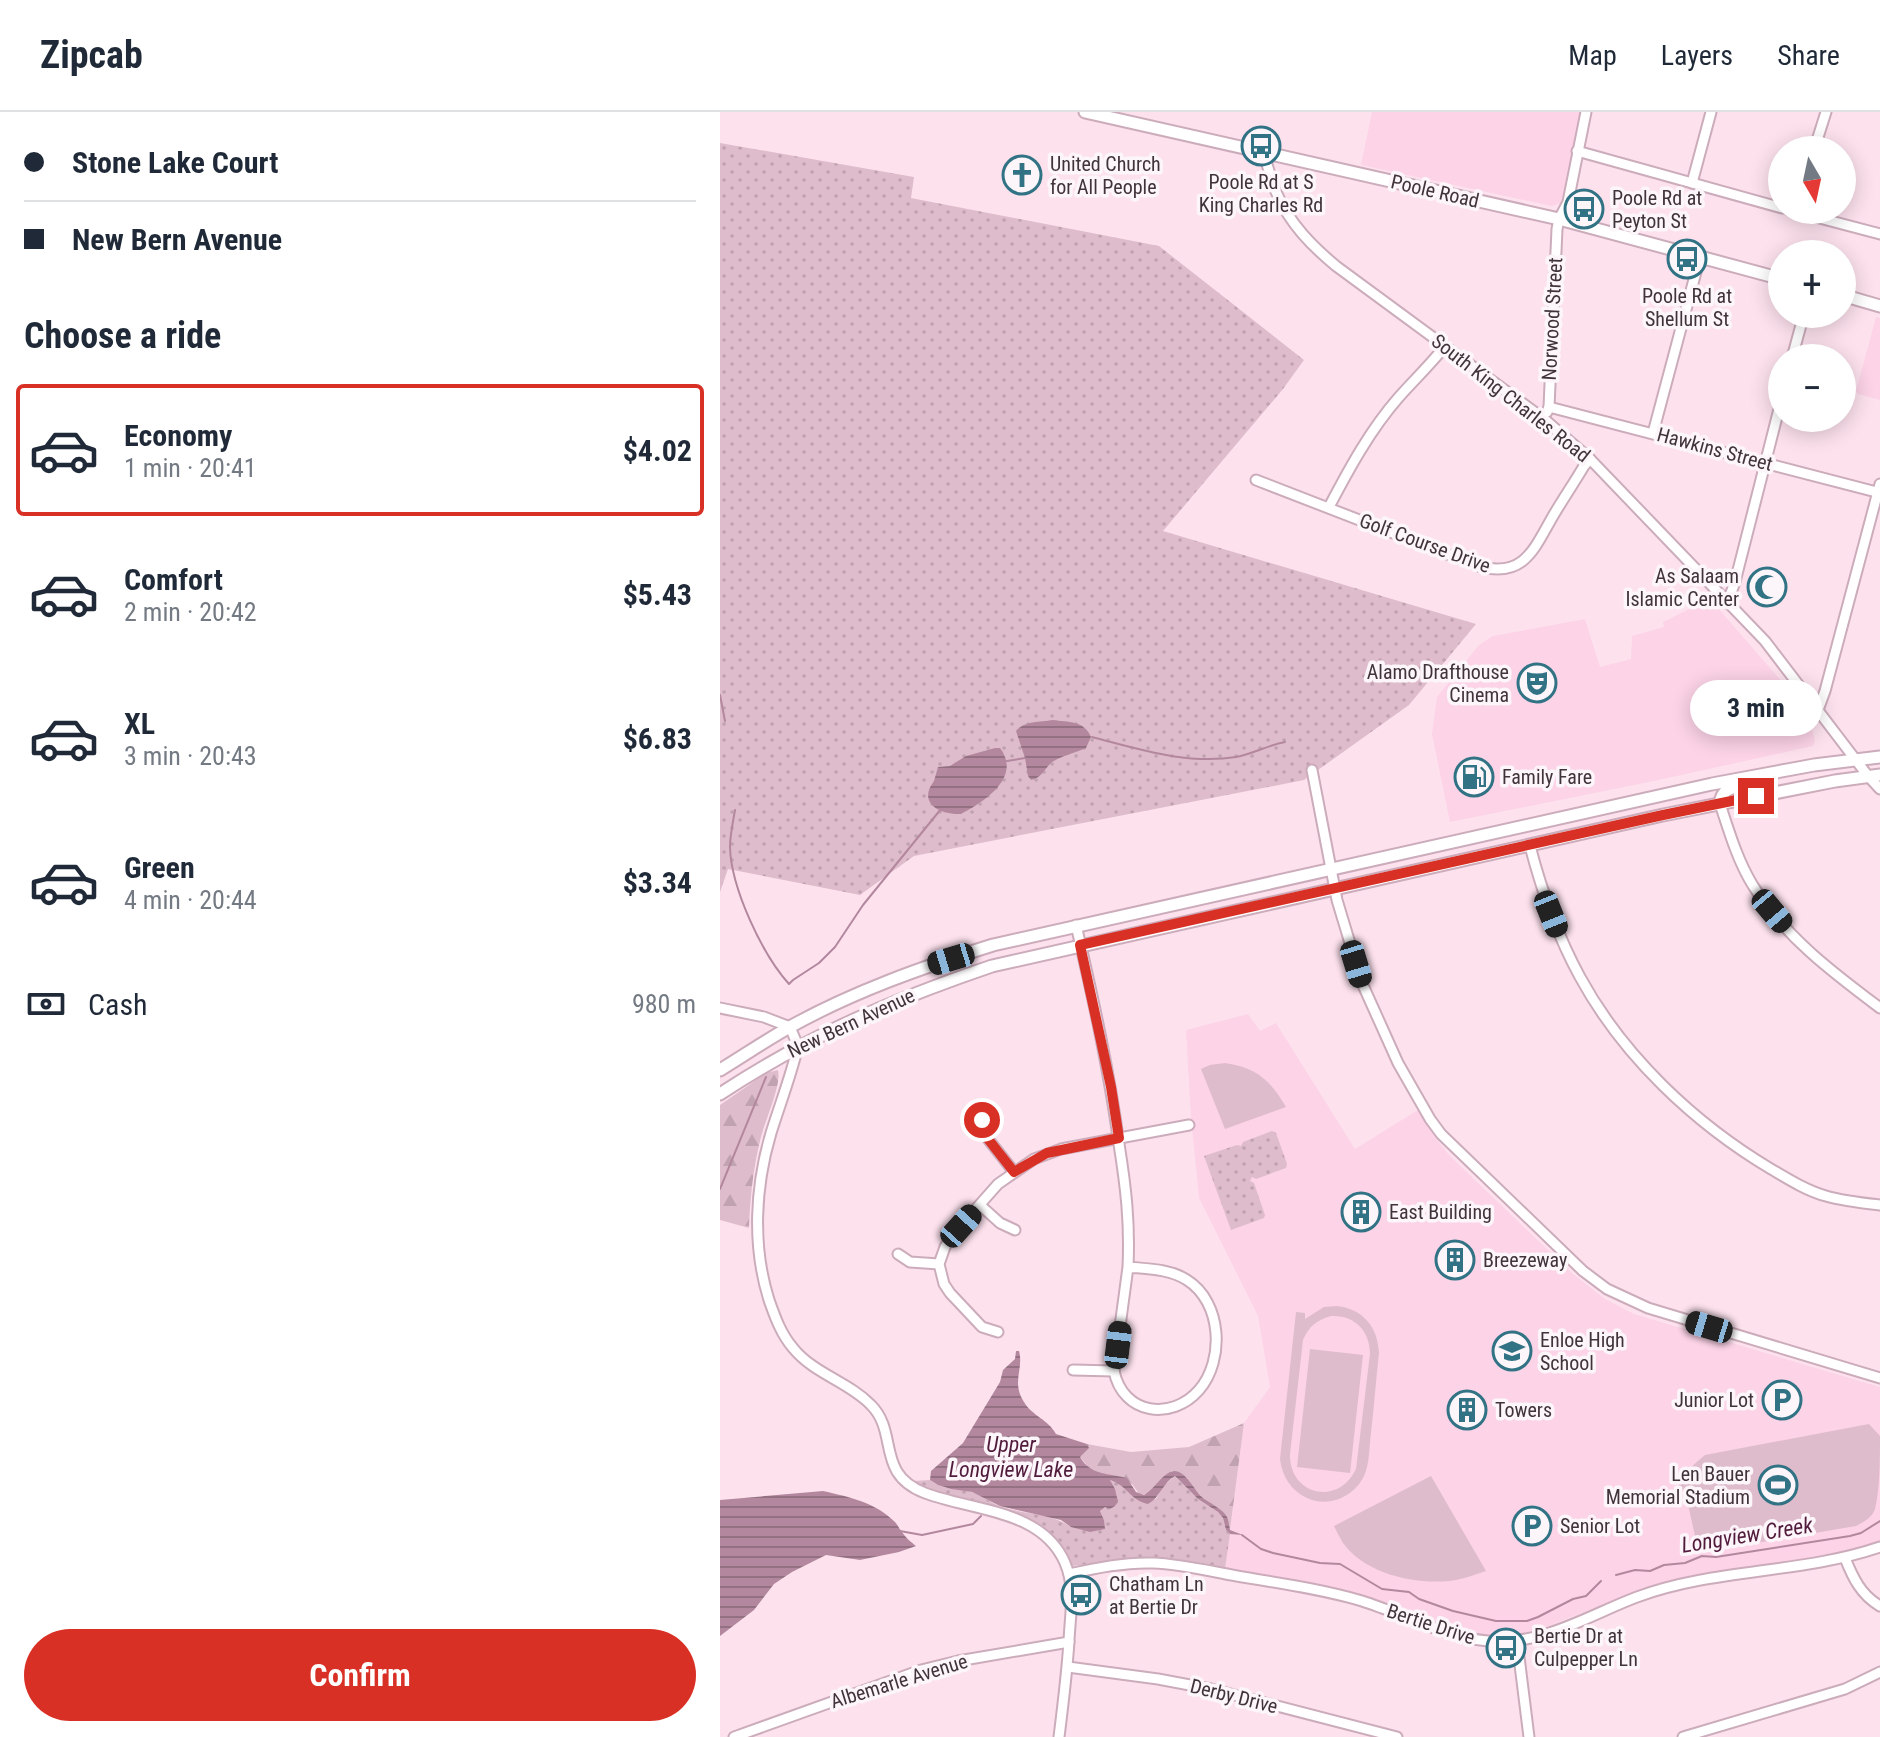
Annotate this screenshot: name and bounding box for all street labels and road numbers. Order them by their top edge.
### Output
street label: Poole Road [1389,169,1481,213]
street label: Norwood Street [1537,257,1567,381]
street label: South King Charles Road [1427,329,1595,467]
street label: Hawkins Street [1654,422,1776,476]
street label: Golf Course Drive [1356,508,1494,578]
street label: New Bern Avenue [784,983,918,1063]
street label: Bertie Drive [1384,1598,1478,1650]
street label: Albemarle Avenue [827,1649,971,1713]
street label: Derby Drive [1188,1674,1280,1718]

